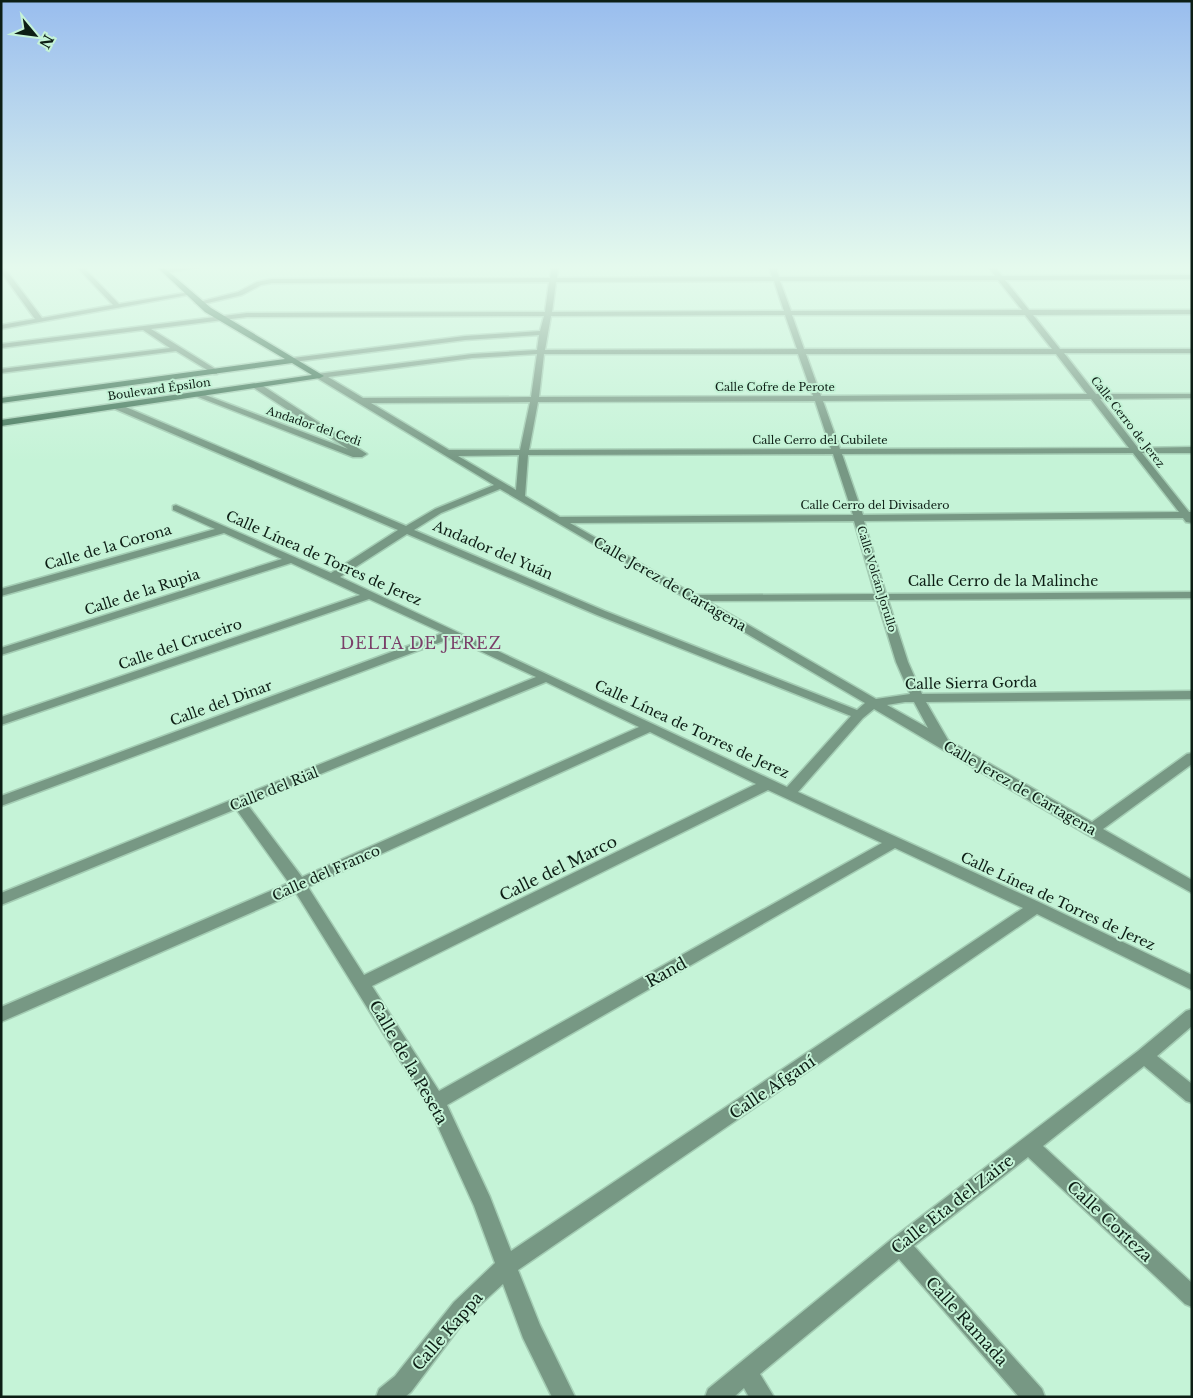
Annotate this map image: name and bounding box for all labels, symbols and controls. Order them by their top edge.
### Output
north arrow [10,10,60,60]
text: N [35,31,57,51]
street label: Calle Cerro de Jerez [1088,373,1168,471]
street label: Boulevard Épsilon [107,375,212,403]
street label: Calle Cofre de Perote [715,380,835,394]
street label: Andador del Cedi [264,403,363,449]
street label: Calle Cerro del Cubilete [752,433,888,447]
street label: Calle Cerro del Divisadero [801,498,949,512]
street label: Calle Línea de Torres de Jerez [223,506,425,610]
street label: Andador del Yuán [429,516,556,583]
street label: Calle de la Corona [42,520,174,574]
street label: Calle Volcán Jorullo [854,524,900,634]
street label: Calle Jerez de Cartagena [590,533,750,635]
street label: Calle de la Rupia [82,565,202,619]
street label: Calle Cerro de la Malinche [908,572,1098,590]
street label: Calle del Cruceiro [116,614,244,674]
district label: DELTA DE JEREZ [340,633,502,653]
street label: Calle Sierra Gorda [905,673,1037,693]
street label: Calle del Dinar [167,676,275,730]
street label: Calle Línea de Torres de Jerez [592,676,792,782]
street label: Calle Jerez de Cartagena [940,737,1100,839]
street label: Calle del Rial [227,763,321,815]
street label: Calle del Marco [496,831,620,905]
street label: Calle del Franco [269,841,383,905]
street label: Calle Línea de Torres de Jerez [958,848,1158,954]
street label: Rand [642,953,690,991]
street label: Calle de la Peseta [365,996,453,1128]
street label: Calle Afganí [725,1051,819,1123]
street label: Calle Eta del Zaire [887,1150,1017,1258]
street label: Calle Corteza [1063,1176,1157,1266]
street label: Calle Ramada [922,1272,1012,1370]
street label: Calle Kappa [407,1287,487,1374]

